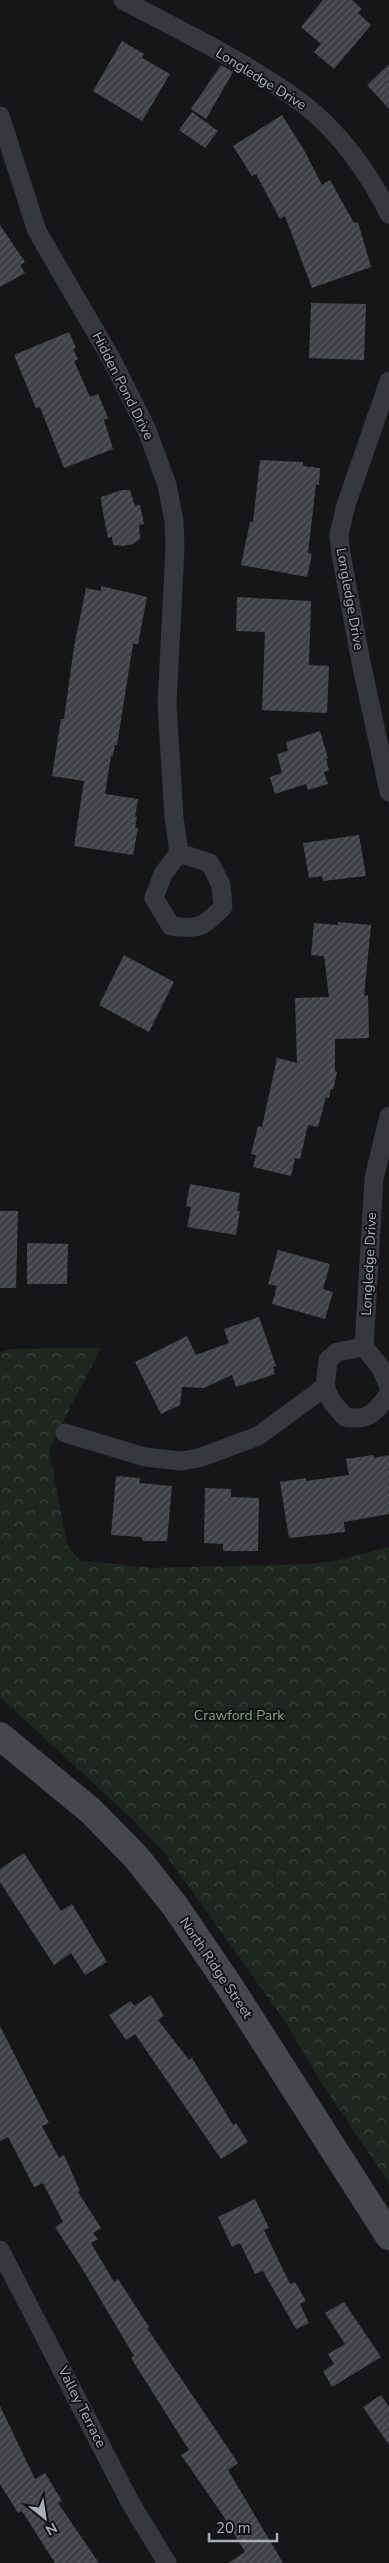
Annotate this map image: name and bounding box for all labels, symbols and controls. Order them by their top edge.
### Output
street label: Longledge Drive [212,43,310,115]
street label: Hidden Pond Drive [88,329,158,443]
street label: Longledge Drive [332,546,368,652]
street label: Longledge Drive [357,1212,381,1316]
park label: Crawford Park [194,1706,285,1725]
street label: North Ridge Street [175,1914,257,2022]
street label: Valley Terrace [53,2362,111,2451]
north arrow [20,2493,70,2543]
scale bar [209,2510,276,2542]
text: N [42,2518,61,2540]
text: 20 m [216,2518,251,2538]

